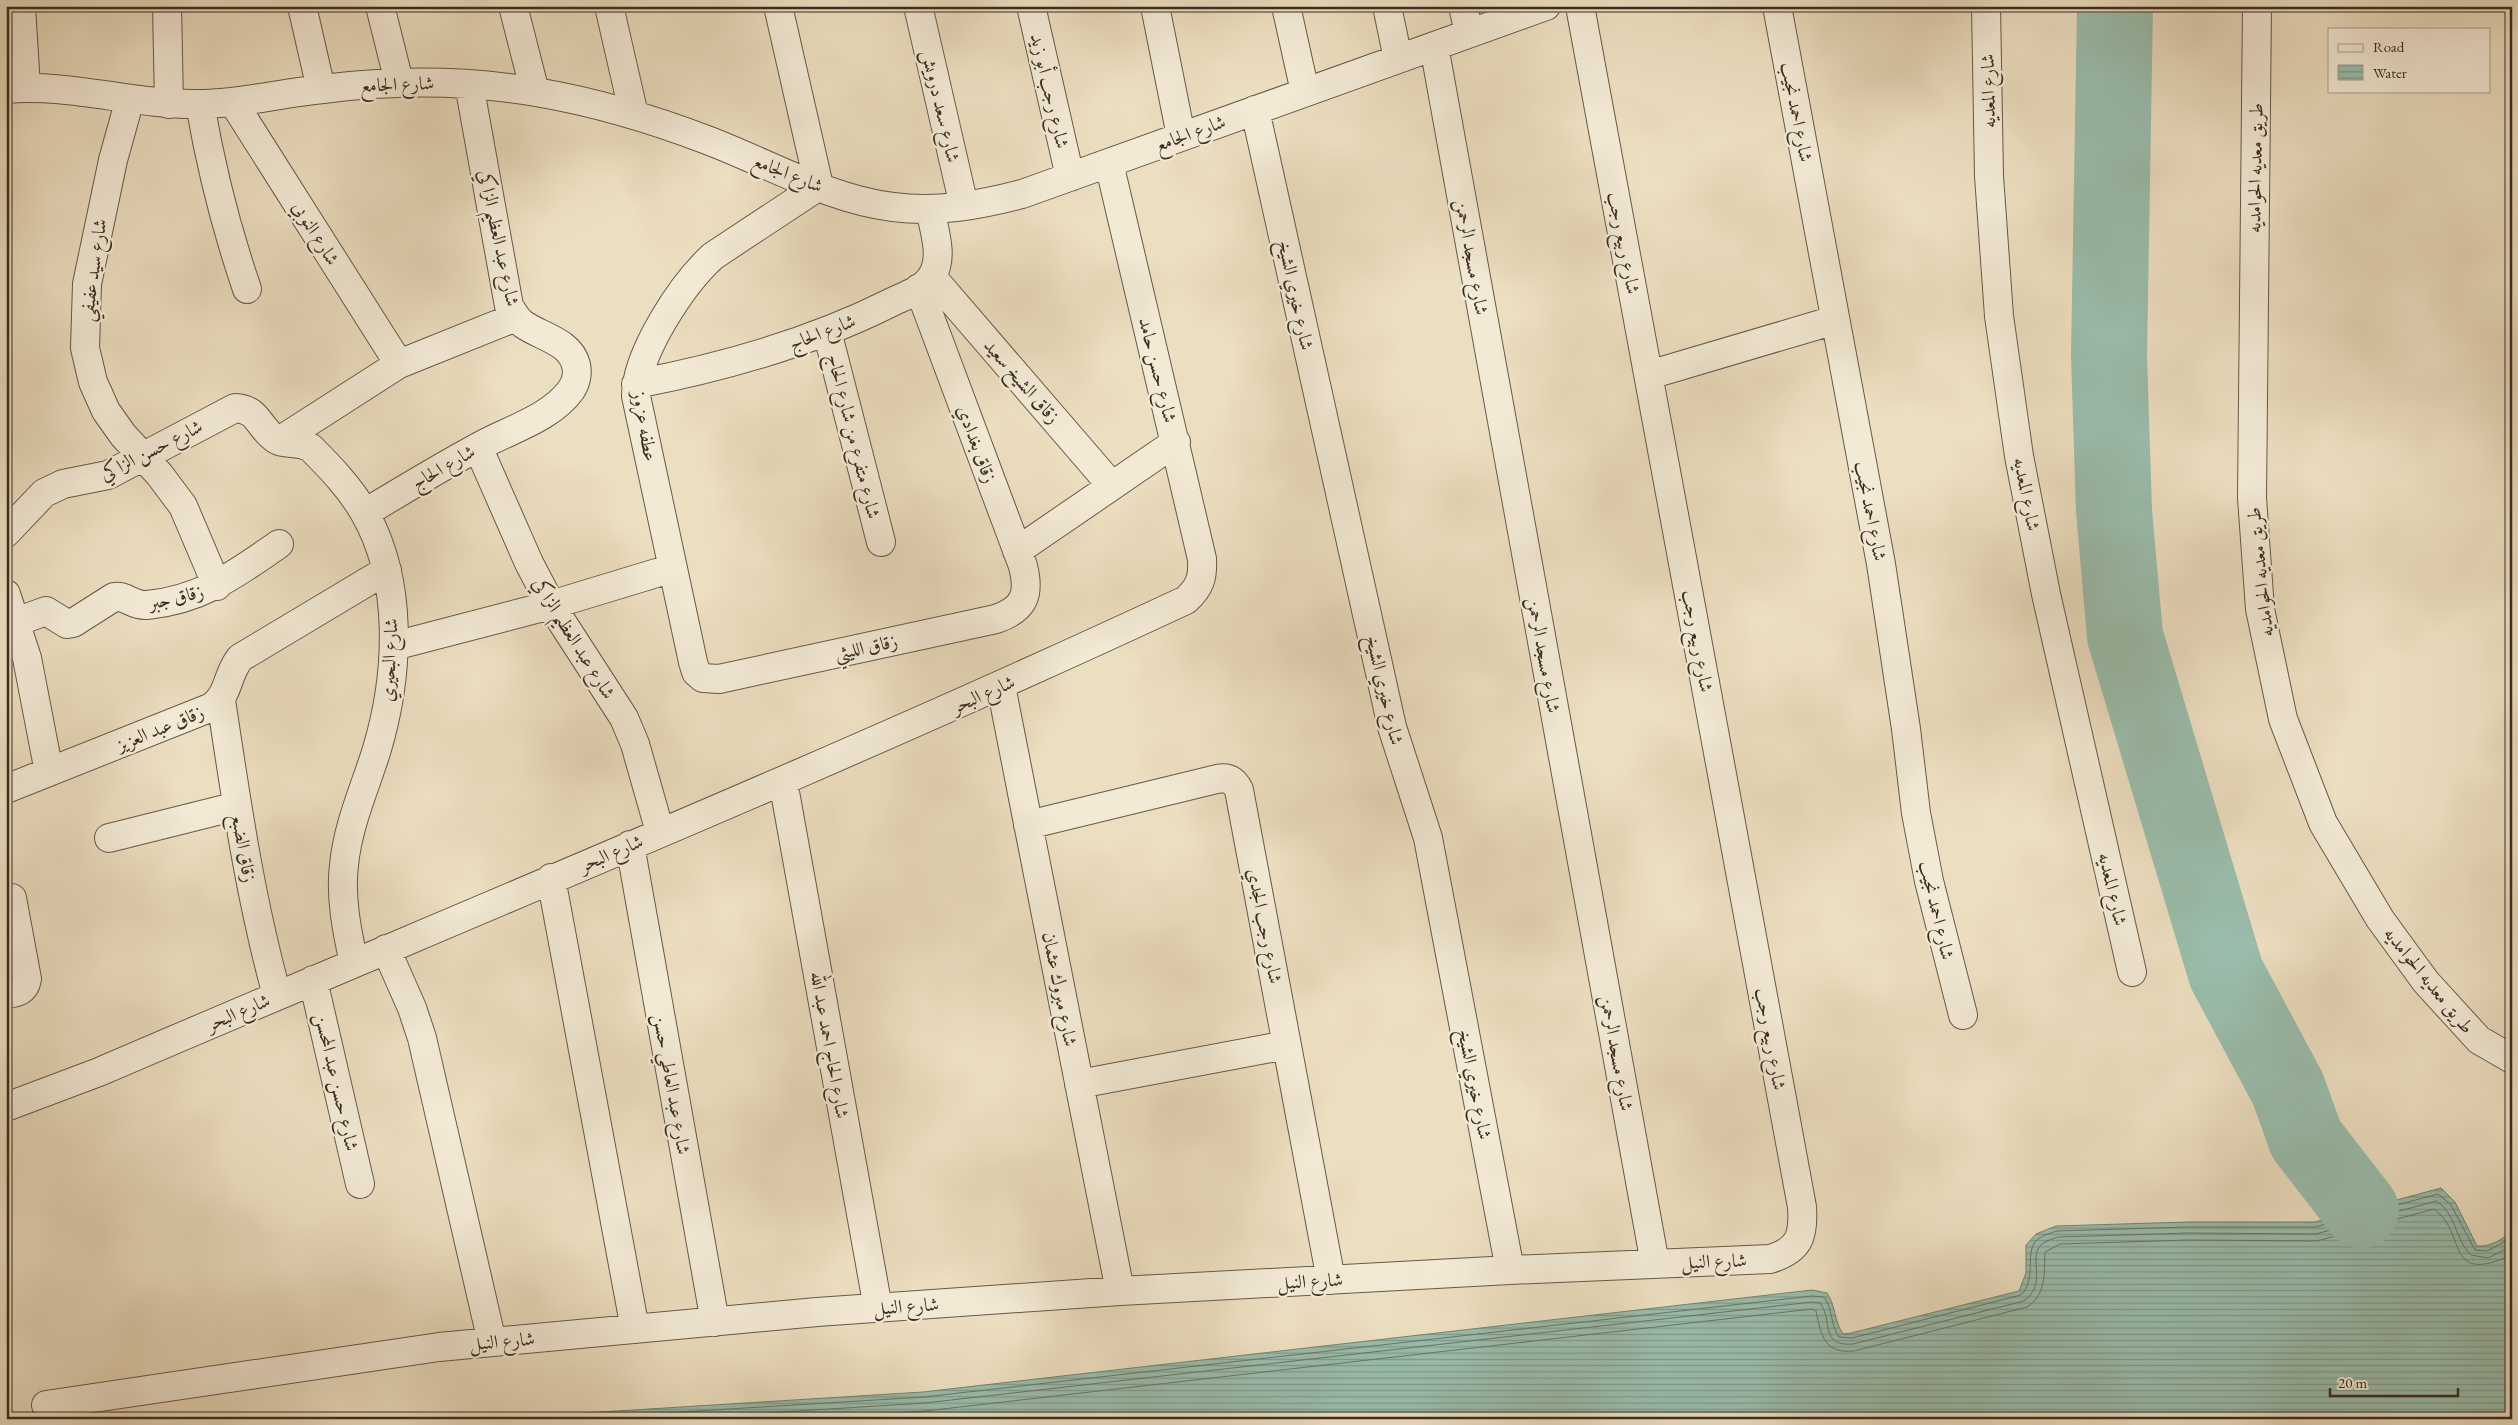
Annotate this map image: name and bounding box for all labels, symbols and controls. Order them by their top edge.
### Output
legend [2328,28,2490,92]
street label: شارع رجب أبو زيد [1022,31,1075,152]
text: Road [2373,37,2405,56]
street label: شارع سعد درويش [913,47,966,166]
street label: شارع المعديه [1975,54,2004,128]
street label: شارع احمد نجيب [1772,60,1819,165]
text: Water [2373,63,2407,82]
street label: شارع الجامع [360,70,435,103]
street label: طريق معديه الحوامديه [2241,103,2269,233]
street label: شارع الجامع [1151,109,1231,162]
street label: شارع الجامع [747,148,827,203]
street label: شارع عبد العظيم الزاكي [465,167,526,310]
street label: شارع ربيع رجب [1597,190,1646,297]
street label: شارع النوبي [284,196,345,271]
street label: شارع مسجد الرحمن [1447,197,1494,317]
street label: شارع سيد عفيفي [73,217,118,324]
street label: شارع خيري الشيخ [1267,238,1320,353]
street label: شارع الحاج [785,308,861,361]
street label: شارع حسن حامد [1130,315,1183,426]
street label: زقاق الشيخ سعيد [974,333,1066,432]
street label: شارع متفرع من شارع الحاج [817,351,887,522]
street label: عطفه عزوز [625,387,663,463]
street label: زقاق بغدادي [949,402,1003,487]
street label: شارع حسن الزاكي [95,413,208,489]
street label: شارع الحاج [407,439,482,500]
street label: شارع المعديه [2005,455,2046,533]
street label: شارع احمد نجيب [1846,459,1893,564]
street label: طريق معديه الحوامديه [2241,506,2279,638]
street label: شارع عبد العظيم الزاكي [521,572,621,707]
street label: زقاق جبر [144,578,206,616]
street label: شارع ربيع رجب [1672,588,1719,695]
street label: شارع مسجد الرحمن [1519,595,1566,715]
street label: شارع البحيري [374,617,407,703]
street label: زقاق الليثي [832,628,901,672]
street label: شارع خيري الشيخ [1355,633,1410,749]
street label: شارع البحر [945,669,1020,723]
street label: زقاق عبد العزيز [111,699,207,758]
street label: زقاق الضبع [221,812,262,885]
street label: شارع البحر [573,828,648,881]
street label: شارع المعديه [2090,850,2134,929]
street label: شارع احمد نجيب [1911,858,1961,963]
street label: شارع رجب الجدي [1239,866,1288,986]
street label: طريق معديه الحوامديه [2378,921,2480,1039]
street label: شارع مبروك عثمان [1034,930,1083,1049]
street label: شارع الحاج احمد عبد الله [800,969,857,1121]
street label: شارع ربيع رجب [1745,986,1792,1093]
street label: شارع البحر [200,987,275,1040]
street label: شارع مسجد الرحمن [1592,993,1639,1113]
street label: شارع حسن عبد المحسن [306,1011,365,1154]
street label: شارع عبد العاطي حسن [641,1012,697,1157]
street label: شارع خيري الشيخ [1447,1027,1498,1142]
street label: شارع النيل [1681,1247,1747,1278]
street label: شارع النيل [1277,1267,1344,1298]
street label: شارع النيل [872,1291,940,1324]
street label: شارع النيل [468,1326,536,1359]
scale bar [2330,1365,2458,1397]
text: 20 m [2338,1373,2367,1392]

